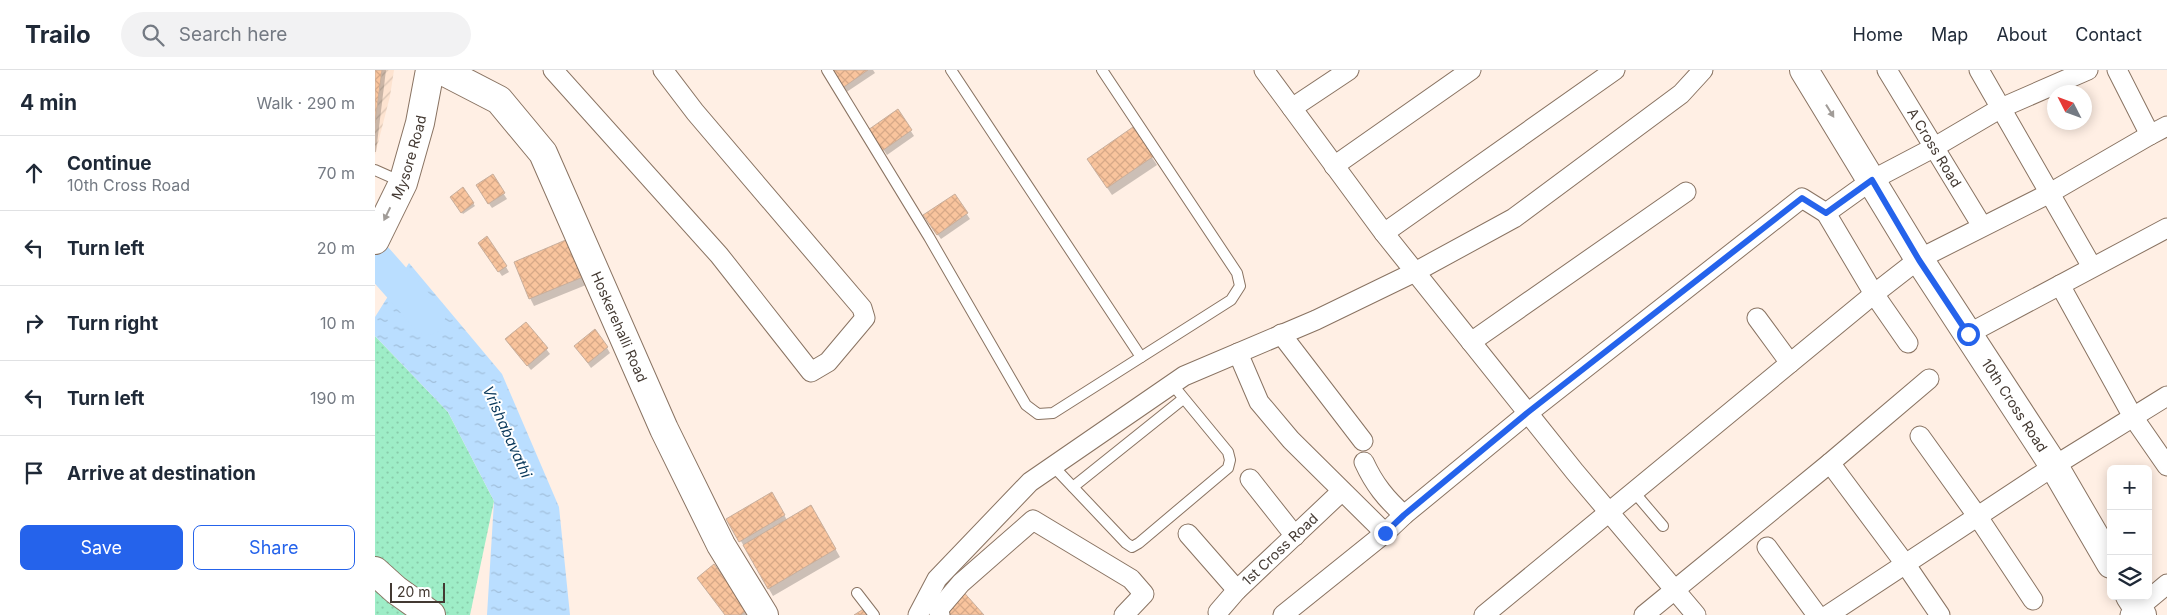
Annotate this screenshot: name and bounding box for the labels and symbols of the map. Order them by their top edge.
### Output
north arrow [2047,85,2092,130]
one-way arrow [1826,105,1835,118]
street label: A Cross Road [1904,105,1965,190]
street label: Mysore Road [387,114,429,202]
one-way arrow [383,207,391,221]
street label: Hoskerehalli Road [588,269,651,385]
route start [1957,323,1980,346]
street label: 10th Cross Road [1978,355,2051,455]
water label: Vrishabavathi [479,383,536,481]
street label: 1st Cross Road [1238,509,1321,589]
route end [1374,522,1397,545]
scale bar [390,580,445,603]

